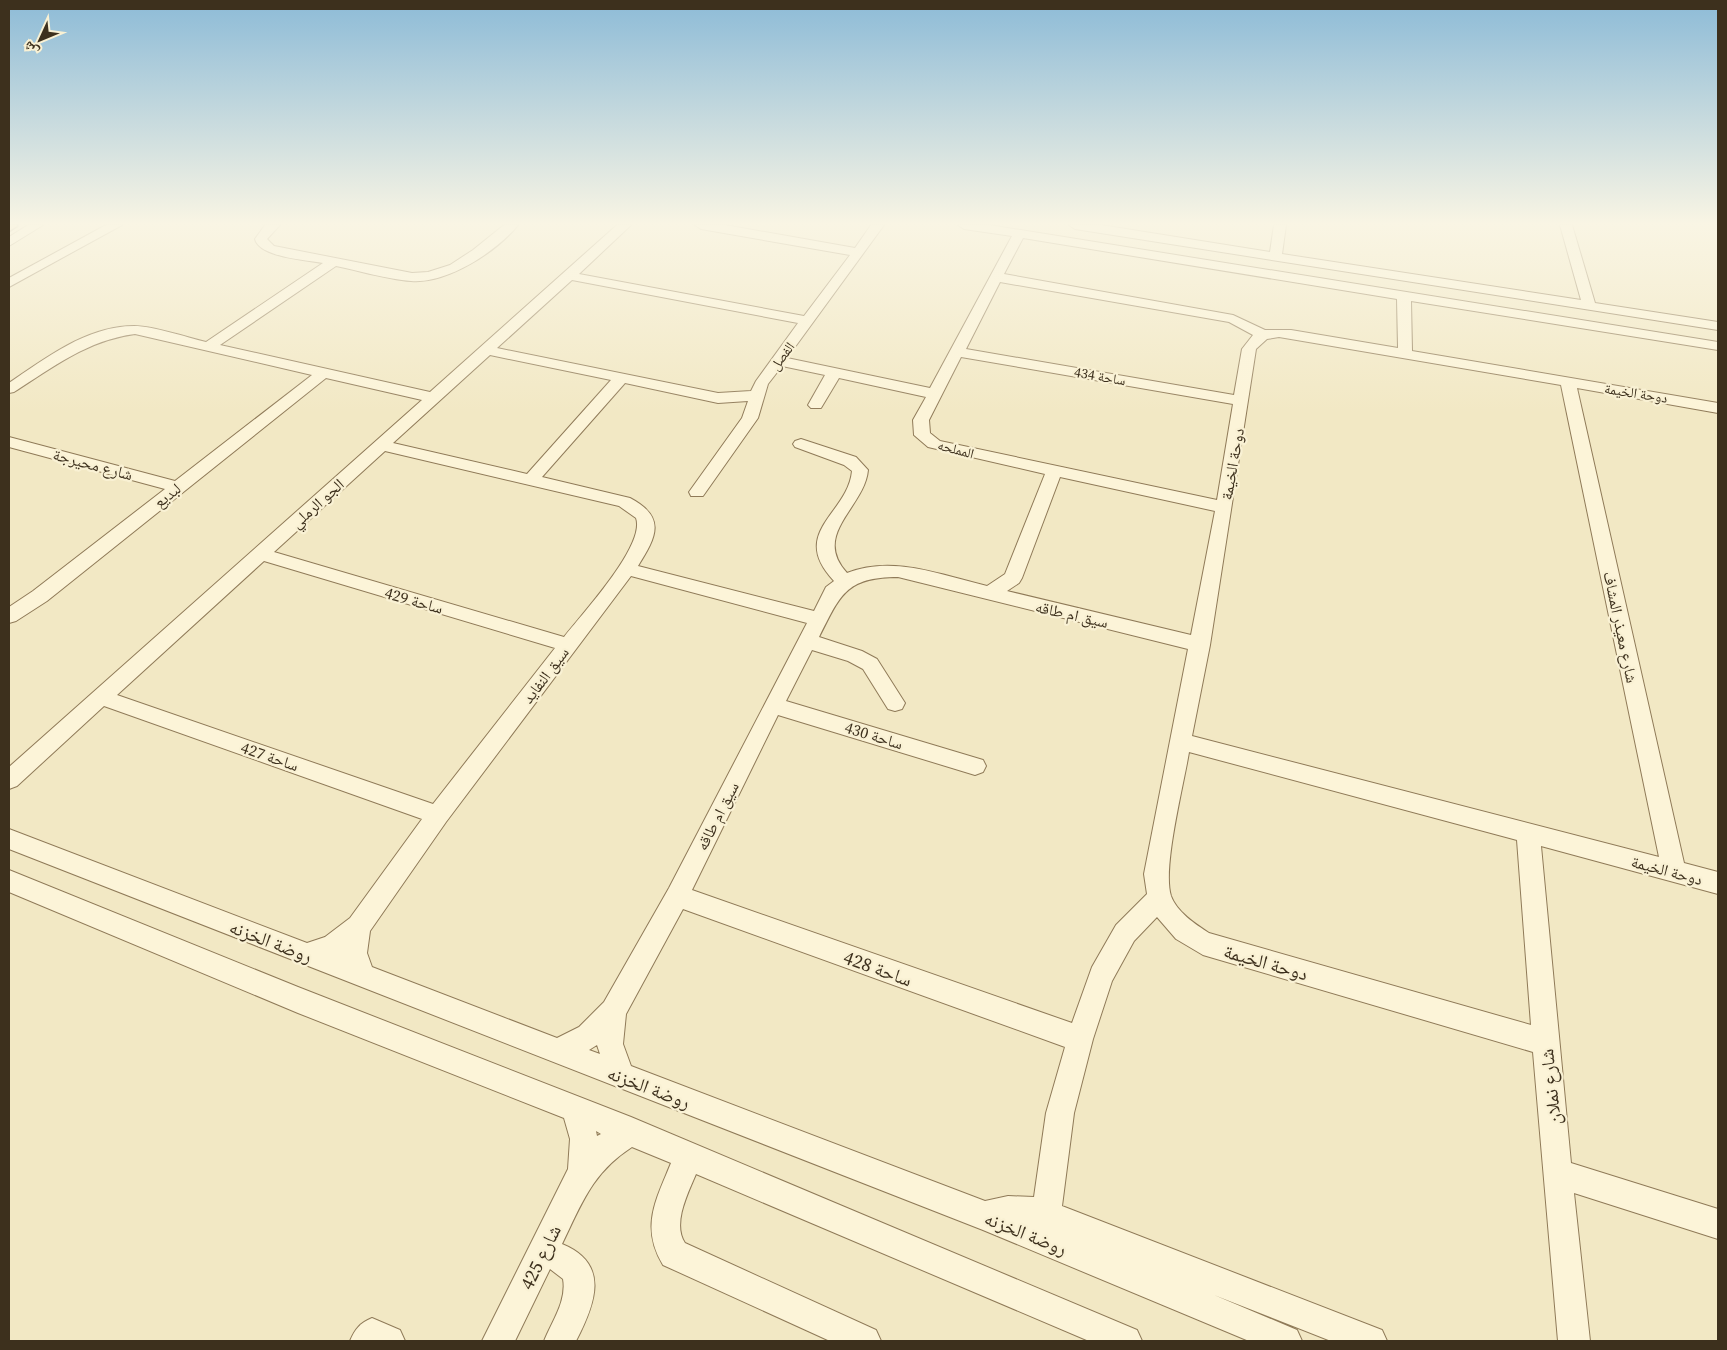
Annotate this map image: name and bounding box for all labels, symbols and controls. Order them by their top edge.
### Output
north arrow [15,15,65,65]
text: ش [18,37,43,61]
street label: الفصل [765,338,799,374]
street label: ساحة 434 [1073,362,1127,390]
street label: دوحة الخيمة [1603,378,1669,408]
street label: دوحة الخيمة [1215,426,1249,502]
street label: المملحه [936,435,976,463]
street label: شارع محيرجة [51,443,135,485]
street label: الجو الرملي [286,473,350,534]
street label: لبديع [149,477,185,513]
street label: شارع معيذر المشاف [1598,569,1644,685]
street label: ساحة 429 [382,581,446,619]
street label: سيق ام طاقه [1033,595,1111,633]
street label: سيق النفايد [517,642,573,708]
street label: ساحة 430 [842,716,906,754]
street label: ساحة 427 [238,736,302,776]
street label: سيق ام طاقه [690,778,744,854]
street label: دوحة الخيمة [1629,850,1705,890]
street label: روضة الخزنه [226,913,316,969]
street label: دوحة الخيمة [1221,938,1311,986]
street label: ساحة 428 [840,944,916,992]
street label: شارع نملان [1533,1048,1567,1126]
street label: روضة الخزنه [604,1059,694,1115]
street label: روضة الخزنه [981,1205,1071,1261]
street label: شارع 425 [513,1220,567,1294]

